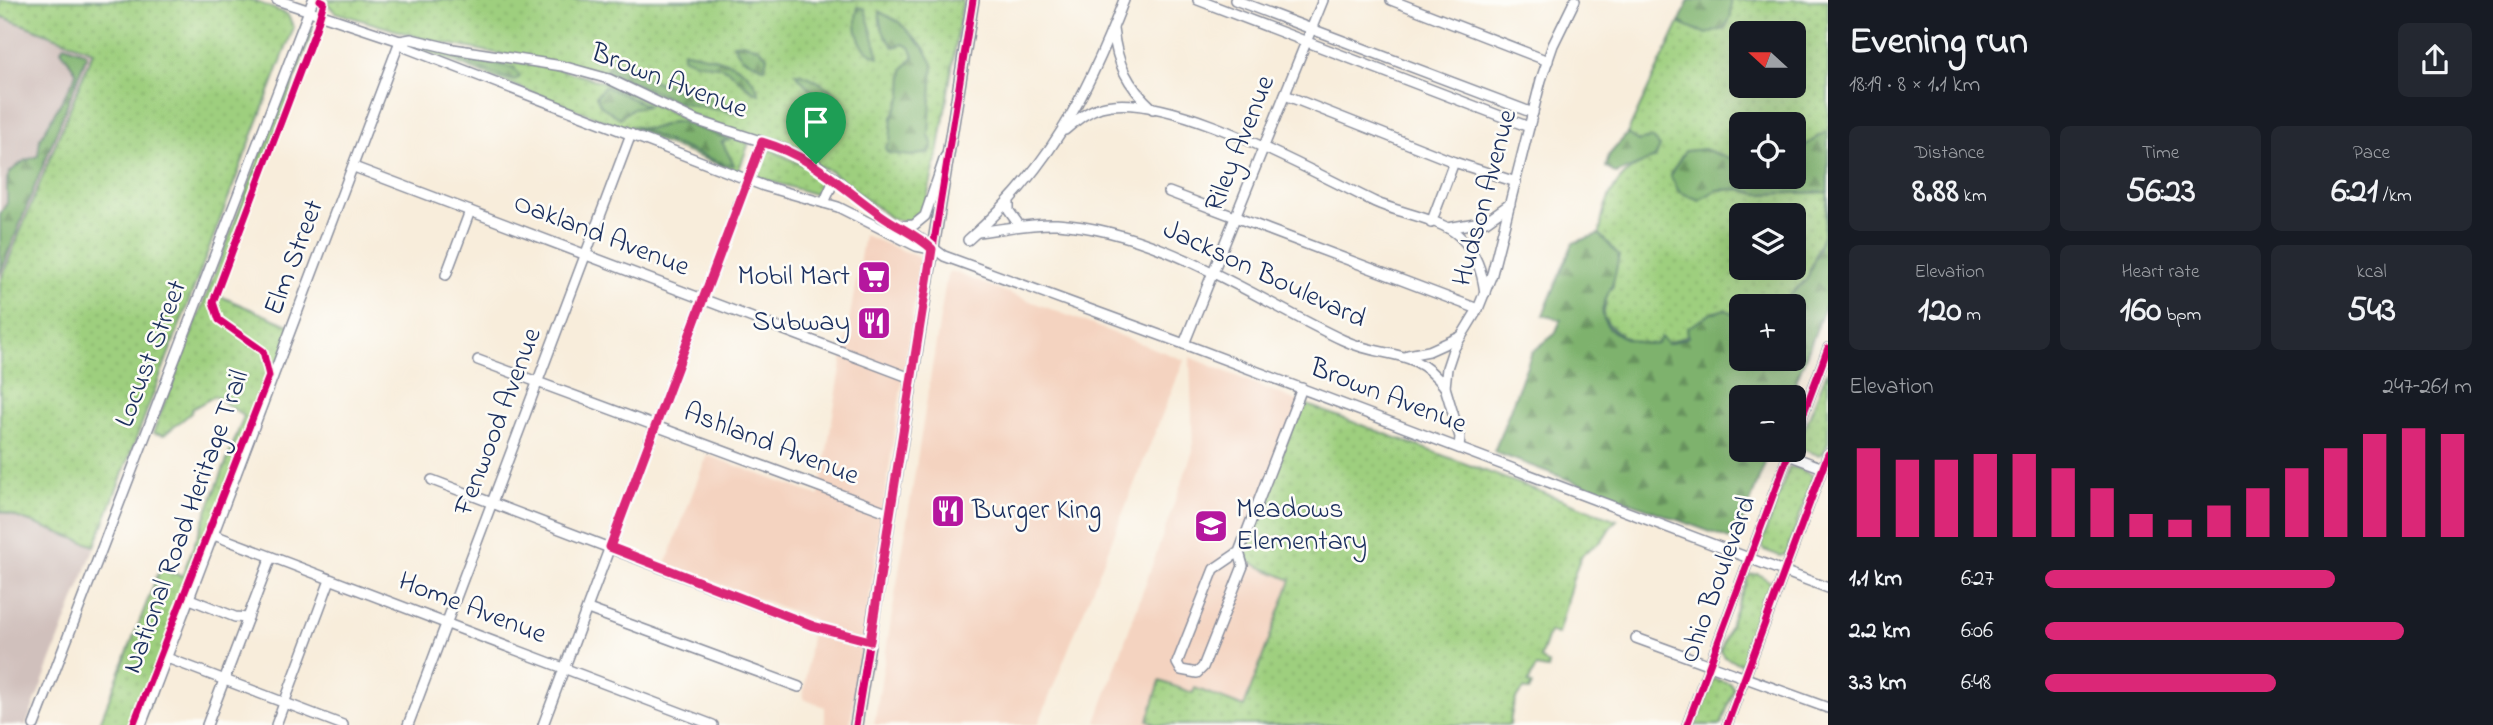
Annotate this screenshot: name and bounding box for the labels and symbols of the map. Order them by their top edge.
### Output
north arrow [1729,21,1806,98]
street label: Brown Avenue [584,33,754,131]
street label: Riley Avenue [1195,69,1287,218]
pin [786,92,846,164]
street label: Hudson Avenue [1443,105,1529,291]
street label: Oakland Avenue [507,184,696,289]
street label: Elm Street [254,194,336,322]
street label: Jackson Boulevard [1156,210,1373,340]
place label: Mobil Mart [738,257,850,298]
supermarket icon: Mobil Mart [855,258,893,296]
street label: Locust Street [105,275,199,433]
place label: Subway [752,303,850,344]
restaurant icon: Subway [855,304,893,342]
street label: Fenwood Avenue [444,322,554,523]
street label: Brown Avenue [1303,348,1473,446]
street label: National Road Heritage Trail [113,364,261,680]
street label: Ashland Avenue [677,393,865,497]
place label: Meadows Elementary [1236,490,1367,563]
street label: Ohio Boulevard [1670,490,1768,669]
place label: Burger King [971,491,1101,532]
restaurant icon: Burger King [929,492,967,530]
school or university icon: Meadows Elementary [1192,507,1230,545]
street label: Home Avenue [392,562,553,656]

